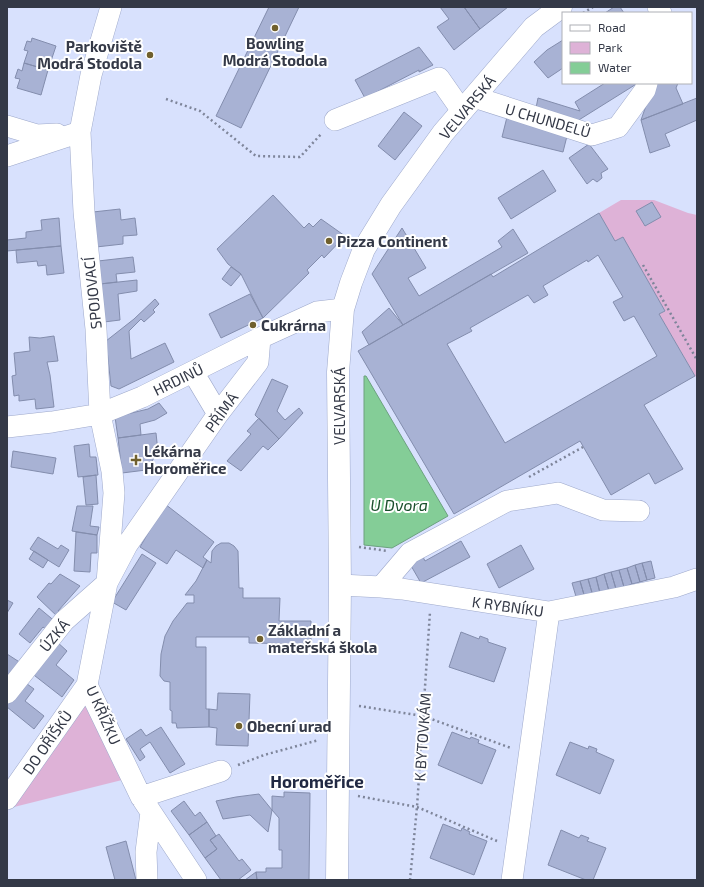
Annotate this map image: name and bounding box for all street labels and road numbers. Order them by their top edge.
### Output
street label: VELVARSKÁ [435,71,499,143]
street label: U CHUNDELŮ [503,99,593,141]
street label: SPOJOVACÍ [79,255,105,330]
street label: HRDINŮ [150,359,206,399]
street label: VELVARSKÁ [330,366,348,445]
street label: PŘÍMÁ [201,388,242,435]
street label: K RYBNÍKU [471,592,545,620]
street label: ÚZKÁ [35,615,73,655]
street label: U KŘÍŽKU [83,683,125,747]
street label: K BYTOVKÁM [410,692,434,782]
street label: DO OŘÍŠKŮ [18,707,76,777]

